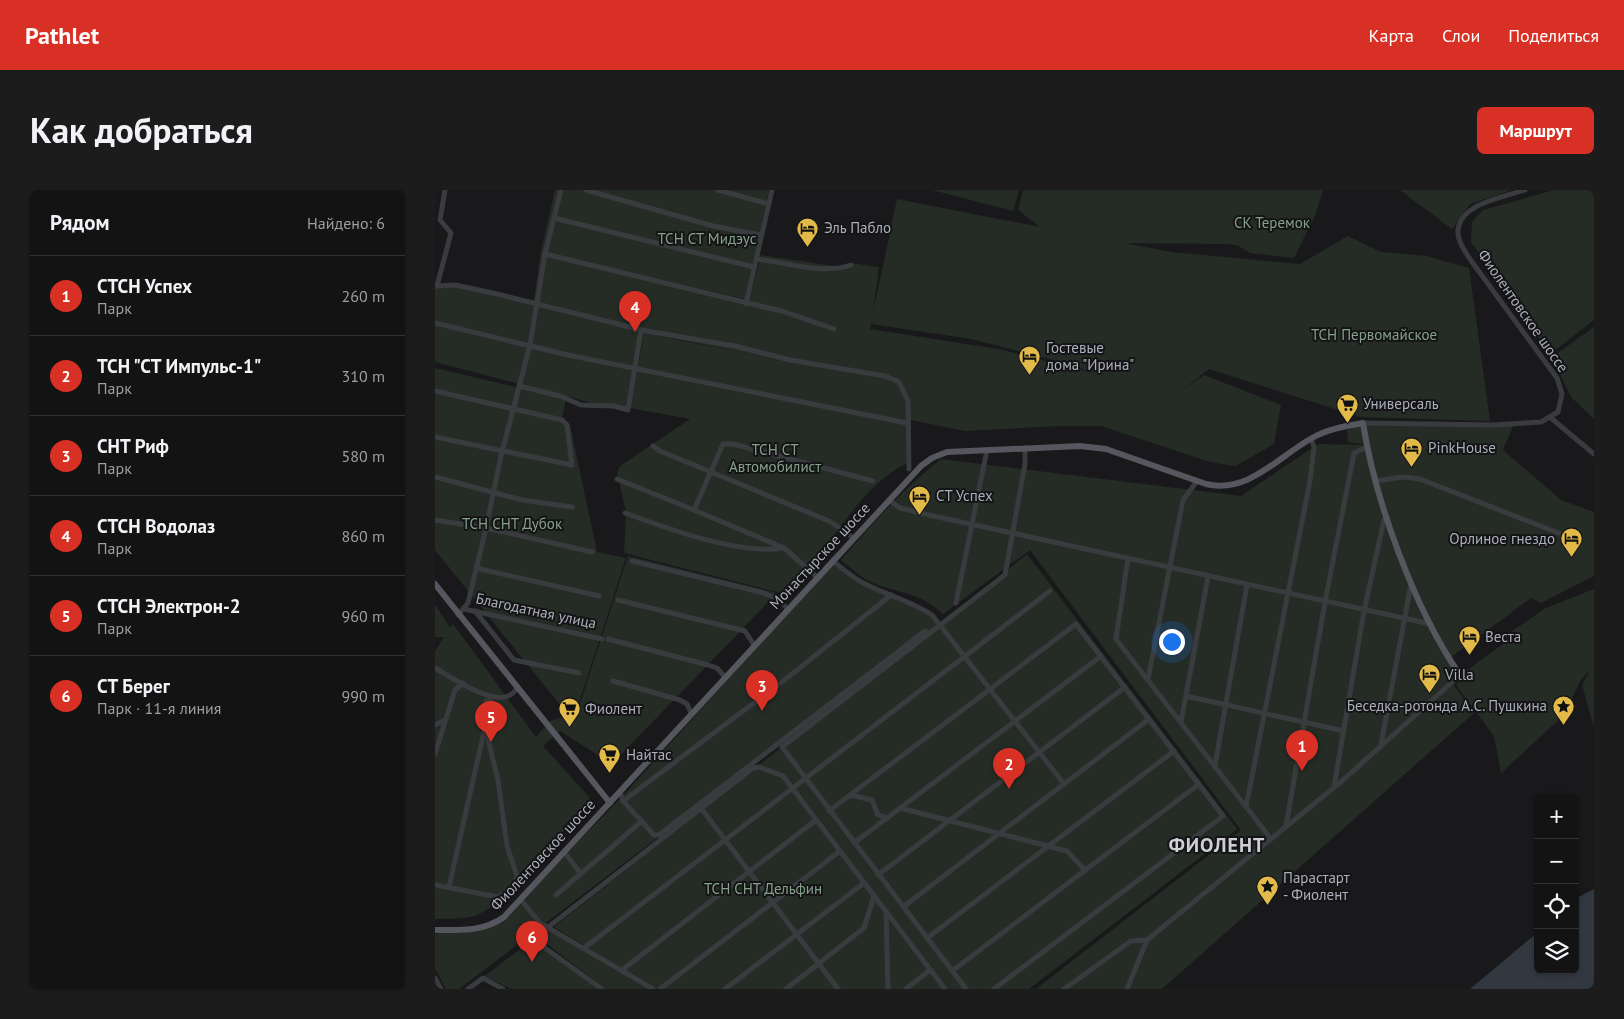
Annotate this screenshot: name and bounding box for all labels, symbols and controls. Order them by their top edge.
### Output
text: Pathlet [25,20,99,51]
text: Карта [1369,24,1414,47]
text: Слои [1442,24,1480,47]
text: Поделиться [1508,24,1599,47]
text: Как добраться [30,107,253,153]
button: Маршрут [1477,107,1594,154]
text: Рядом [50,209,109,236]
text: Найдено: 6 [307,213,385,233]
park label: СК Теремок [1234,213,1311,232]
hotel icon: Эль Пабло [796,216,820,247]
place label: Эль Пабло [824,218,891,237]
park label: ТСН СТ Мидэус [657,229,757,248]
street label: Фиолентовское шоссе [1474,246,1573,376]
text: СТСН Успех [97,274,192,298]
text: 1 [61,286,71,306]
text: 260 m [342,286,385,306]
pin: 4 [619,291,651,332]
text: Парк [97,298,132,318]
park label: ТСН Первомайское [1311,325,1437,344]
place label: Гостевые дома "Ирина" [1046,338,1134,374]
hotel icon: Гостевые дома "Ирина" [1018,345,1042,376]
text: ТСН "СТ Импульс-1" [97,354,261,378]
text: 2 [61,366,71,386]
text: 310 m [342,366,385,386]
text: Парк [97,378,132,398]
supermarket icon: Универсаль [1335,392,1359,423]
place label: Универсаль [1363,394,1439,413]
text: СНТ Риф [97,434,169,458]
hotel icon: PinkHouse [1400,436,1424,467]
place label: PinkHouse [1428,438,1496,457]
park label: ТСН СТ Автомобилист [729,440,821,476]
text: 3 [61,446,71,466]
text: 580 m [342,446,385,466]
text: Парк [97,458,132,478]
hotel icon: СТ Успех [908,484,932,515]
place label: СТ Успех [936,486,993,505]
street label: Монастырское шоссе [765,498,874,613]
text: СТСН Водолаз [97,514,215,538]
park label: ТСН СНТ Дубок [462,514,563,533]
text: 4 [61,526,71,546]
text: 860 m [342,526,385,546]
hotel icon: Орлиное гнездо [1559,527,1583,558]
place label: Орлиное гнездо [1449,529,1555,548]
text: Парк [97,538,132,558]
street label: Благодатная улица [474,588,598,633]
text: СТСН Электрон-2 [97,594,241,618]
text: 5 [61,606,71,626]
text: 960 m [342,606,385,626]
text: Парк [97,618,132,638]
hotel icon: Веста [1457,625,1481,656]
place label: Веста [1485,627,1521,646]
your location [1159,629,1185,655]
hotel icon: Villa [1417,663,1441,694]
place label: Villa [1444,665,1474,684]
pin: 3 [746,670,778,711]
text: СТ Берег [97,674,170,698]
text: 6 [61,686,71,706]
text: 990 m [342,686,385,706]
place icon: Беседка-ротонда А.С. Пушкина [1551,694,1575,725]
place label: Беседка-ротонда А.С. Пушкина [1347,696,1547,715]
supermarket icon: Фиолент [557,697,581,728]
text: Парк · 11-я линия [97,698,221,718]
place label: Фиолент [585,699,642,718]
pin: 5 [475,701,507,742]
pin: 1 [1286,730,1318,771]
supermarket icon: Найтас [598,743,622,774]
place label: Найтас [626,745,672,764]
pin: 2 [993,748,1025,789]
map controls [1534,794,1579,974]
button: + [1534,794,1579,839]
street label: Фиолентовское шоссе [486,795,599,914]
district label: ФИОЛЕНТ [1169,832,1265,858]
button: − [1534,839,1579,884]
place label: Парастарт - Фиолент [1283,868,1350,904]
place icon: Парастарт - Фиолент [1255,875,1279,906]
park label: ТСН СНТ Дельфин [704,879,822,898]
button: locate [1534,884,1579,929]
pin: 6 [516,921,548,962]
button: layers [1534,929,1579,974]

